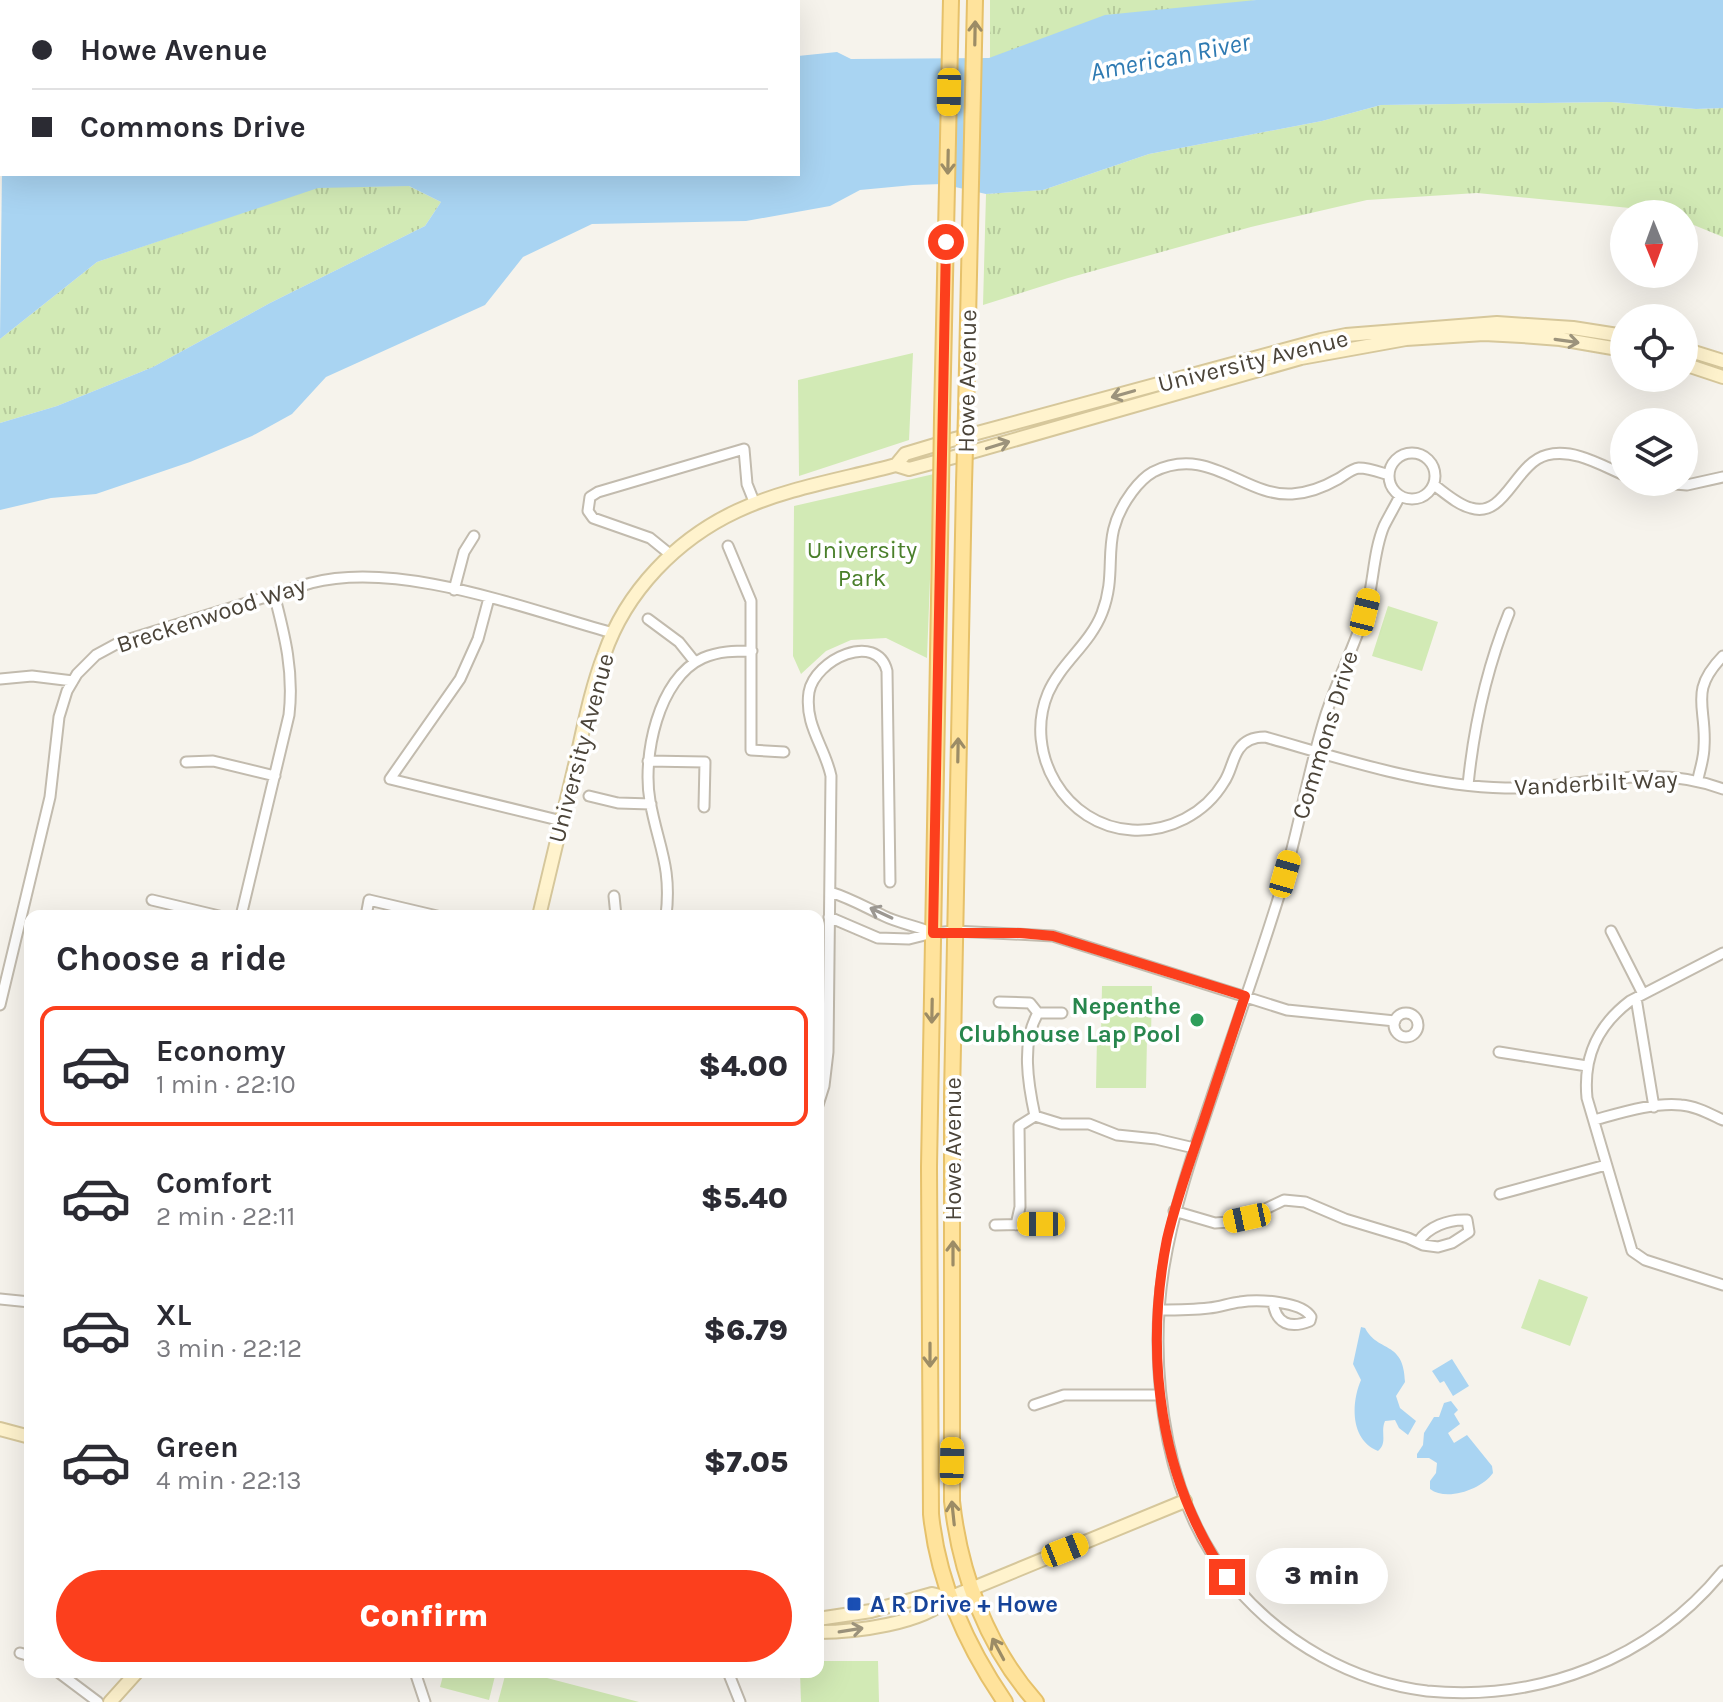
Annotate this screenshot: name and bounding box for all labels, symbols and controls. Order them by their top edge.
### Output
one-way arrow [967,20,982,47]
water label: American River [1087,26,1254,88]
text: Howe Avenue [80,32,267,68]
car [937,68,961,116]
text: Commons Drive [80,109,306,145]
one-way arrow [940,148,956,175]
north arrow [1610,200,1698,288]
map controls [1610,200,1698,496]
route start [928,224,964,260]
button: locate [1610,304,1698,392]
street label: Howe Avenue [952,309,982,453]
street label: University Avenue [1155,324,1351,398]
one-way arrow [1553,333,1580,348]
one-way arrow [1111,387,1137,402]
button: layers [1610,408,1698,496]
one-way arrow [985,437,1011,452]
park label: University Park [807,536,917,592]
street label: Breckenwood Way [113,571,309,659]
car [1348,586,1382,638]
street label: Commons Drive [1286,647,1364,823]
street label: University Avenue [542,650,620,846]
one-way arrow [950,737,965,764]
street label: Vanderbilt Way [1514,765,1678,801]
car [1267,848,1303,900]
one-way arrow [870,905,894,920]
text: Choose a ride [56,937,286,979]
place label: Nepenthe Clubhouse Lap Pool [959,992,1181,1048]
one-way arrow [924,997,940,1024]
marker: Nepenthe Clubhouse Lap Pool [1188,1011,1206,1029]
icon: car [60,1030,132,1102]
text: Economy [156,1033,286,1069]
text: $4.00 [698,1048,788,1084]
text: 1 min · 22:10 [156,1069,296,1100]
street label: Howe Avenue [939,1077,967,1221]
icon: car [60,1162,132,1234]
text: Comfort [156,1165,272,1201]
text: $5.40 [701,1180,788,1216]
text: 2 min · 22:11 [156,1201,295,1232]
car [1221,1201,1273,1235]
car [1017,1212,1065,1236]
one-way arrow [945,1240,961,1267]
icon: car [60,1294,132,1366]
text: XL [156,1297,191,1333]
text: $6.79 [704,1312,788,1348]
text: 3 min · 22:12 [156,1333,302,1364]
one-way arrow [922,1341,938,1368]
icon: car [60,1426,132,1498]
text: Green [156,1429,239,1465]
car [940,1437,964,1485]
text: $7.05 [704,1444,788,1480]
text: 4 min · 22:13 [156,1465,302,1496]
one-way arrow [946,1500,961,1527]
car [1038,1530,1092,1570]
callout: 3 min [1255,1549,1387,1605]
route end [1209,1559,1245,1595]
text: 3 min [1284,1560,1360,1591]
button: Confirm [56,1570,792,1662]
place label: A R Drive + Howe [870,1590,1058,1618]
marker: A R Drive + Howe [845,1595,863,1613]
one-way arrow [838,1621,864,1636]
one-way arrow [990,1637,1006,1661]

